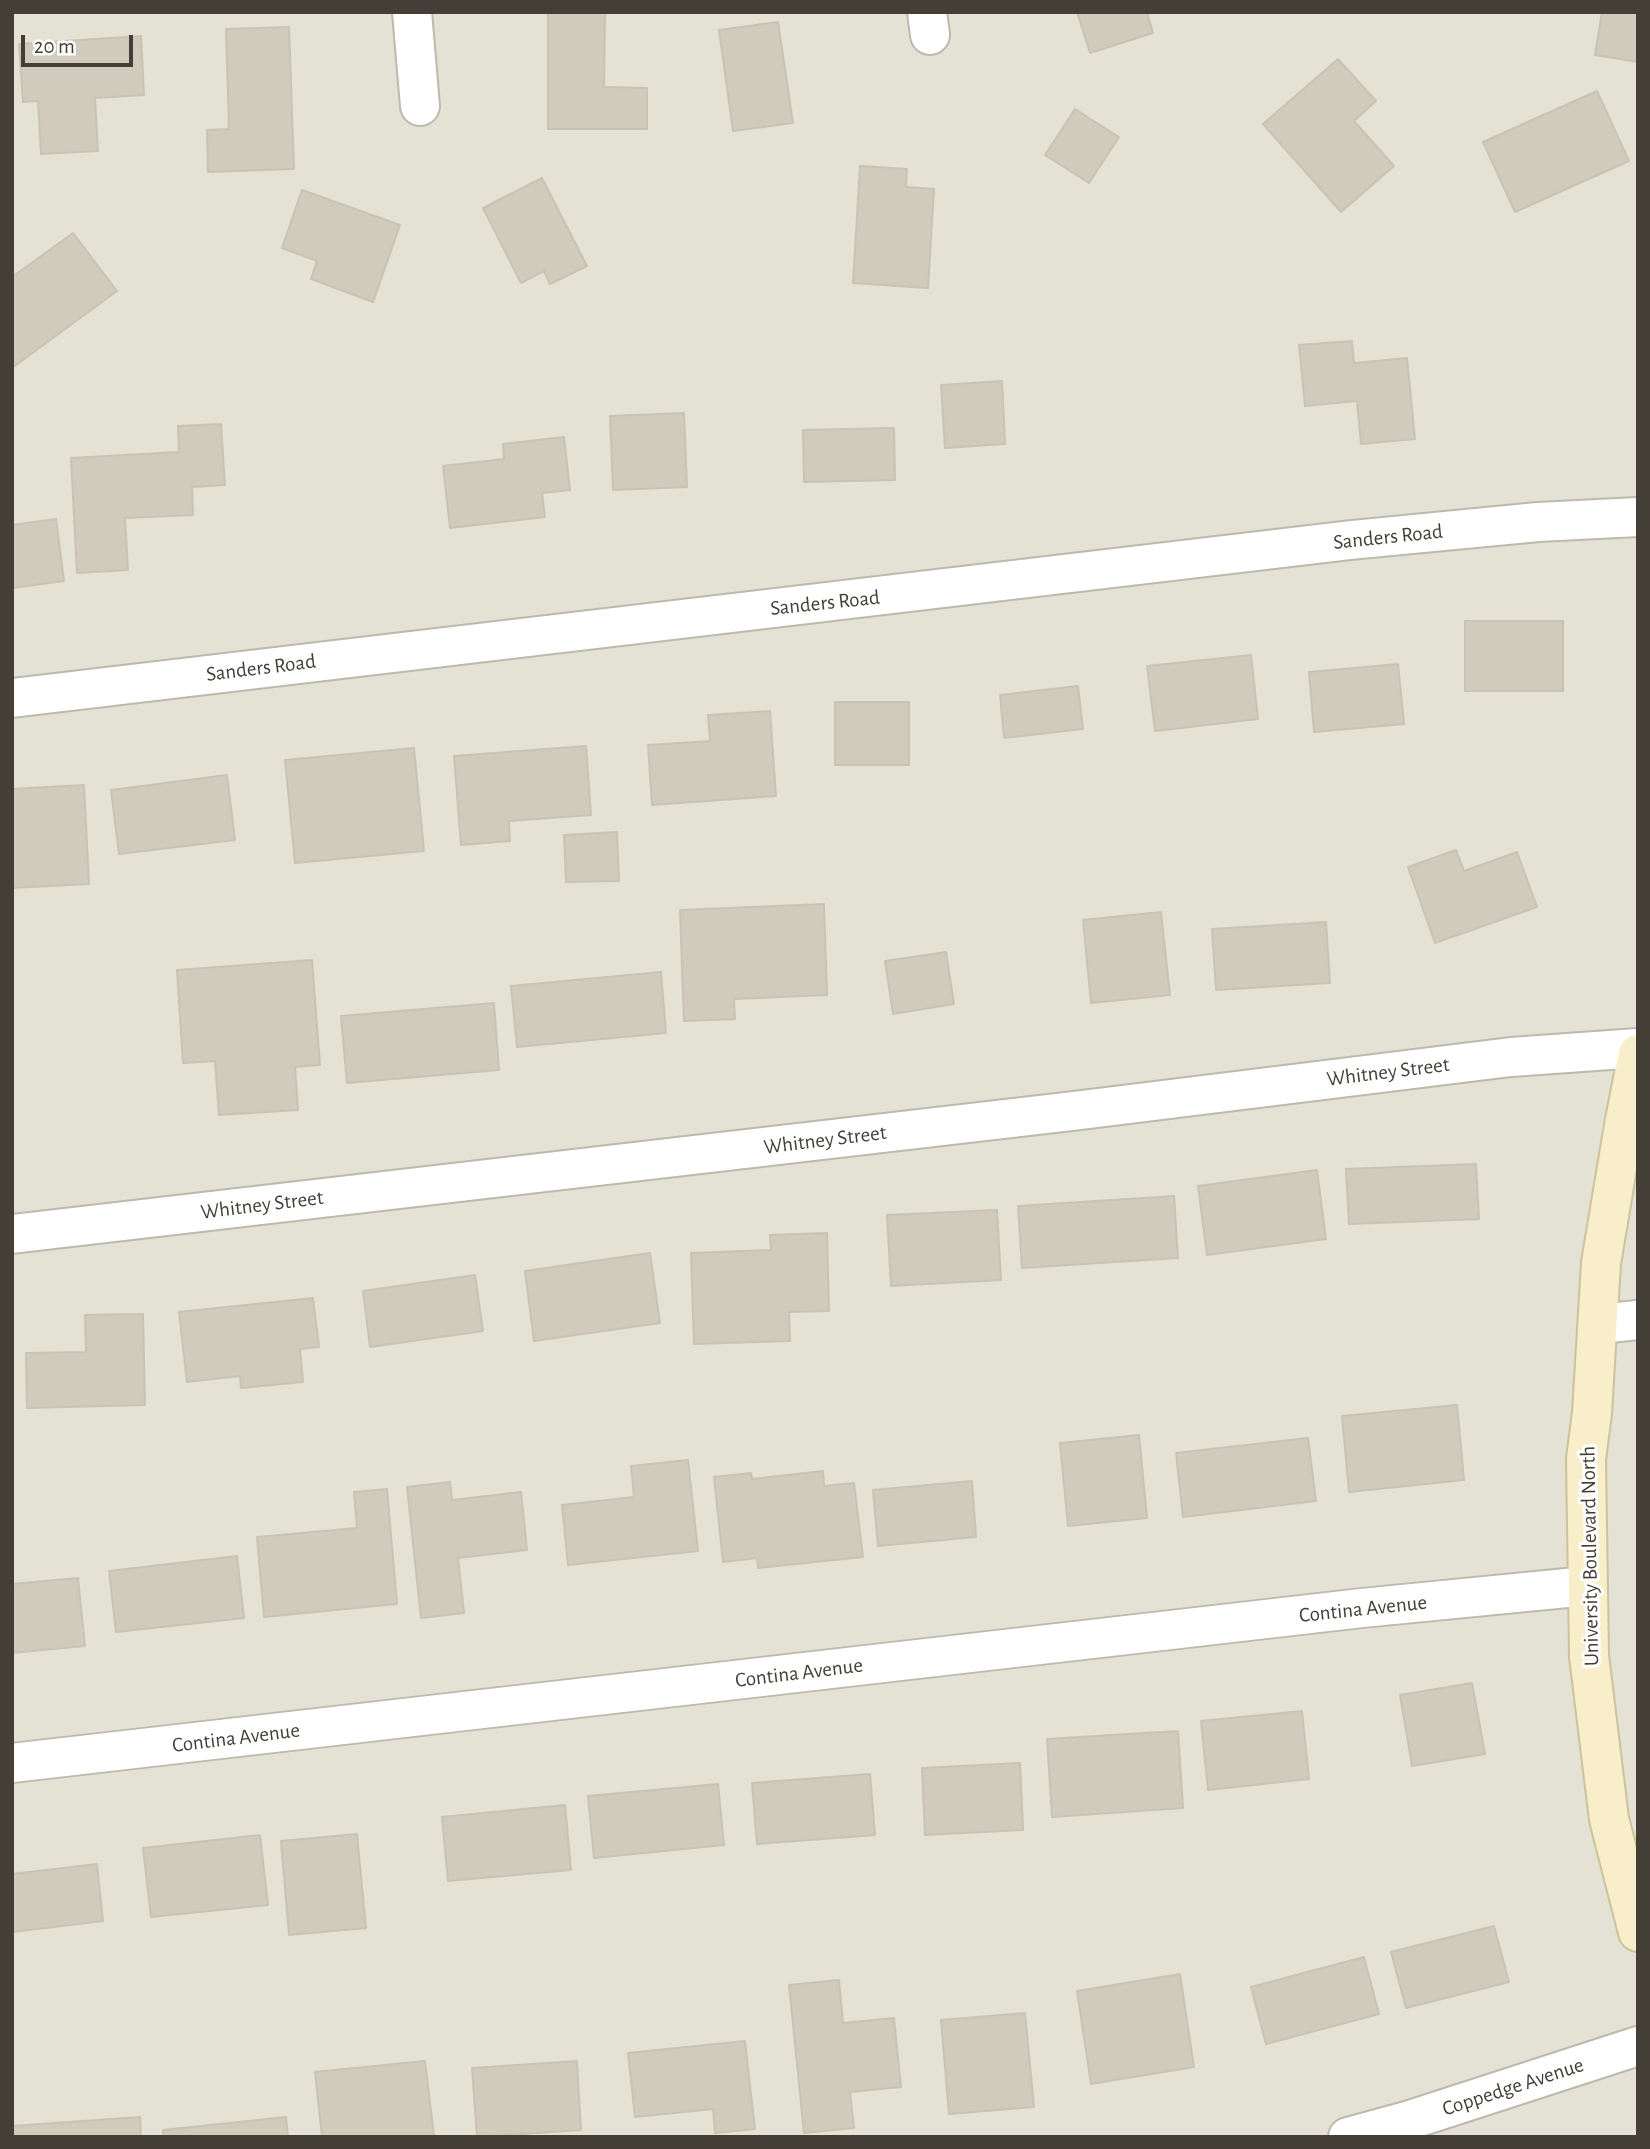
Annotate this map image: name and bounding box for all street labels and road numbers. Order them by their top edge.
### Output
street label: Sanders Road [1332,519,1444,555]
street label: Sanders Road [769,585,881,621]
street label: Sanders Road [205,649,317,687]
street label: Whitney Street [1325,1052,1451,1092]
street label: Whitney Street [762,1120,888,1160]
street label: Whitney Street [199,1185,325,1225]
street label: University Boulevard North [1575,1446,1605,1666]
street label: Contina Avenue [1298,1590,1428,1628]
street label: Contina Avenue [734,1653,864,1693]
street label: Contina Avenue [171,1718,301,1758]
street label: Coppedge Avenue [1439,2052,1587,2122]

